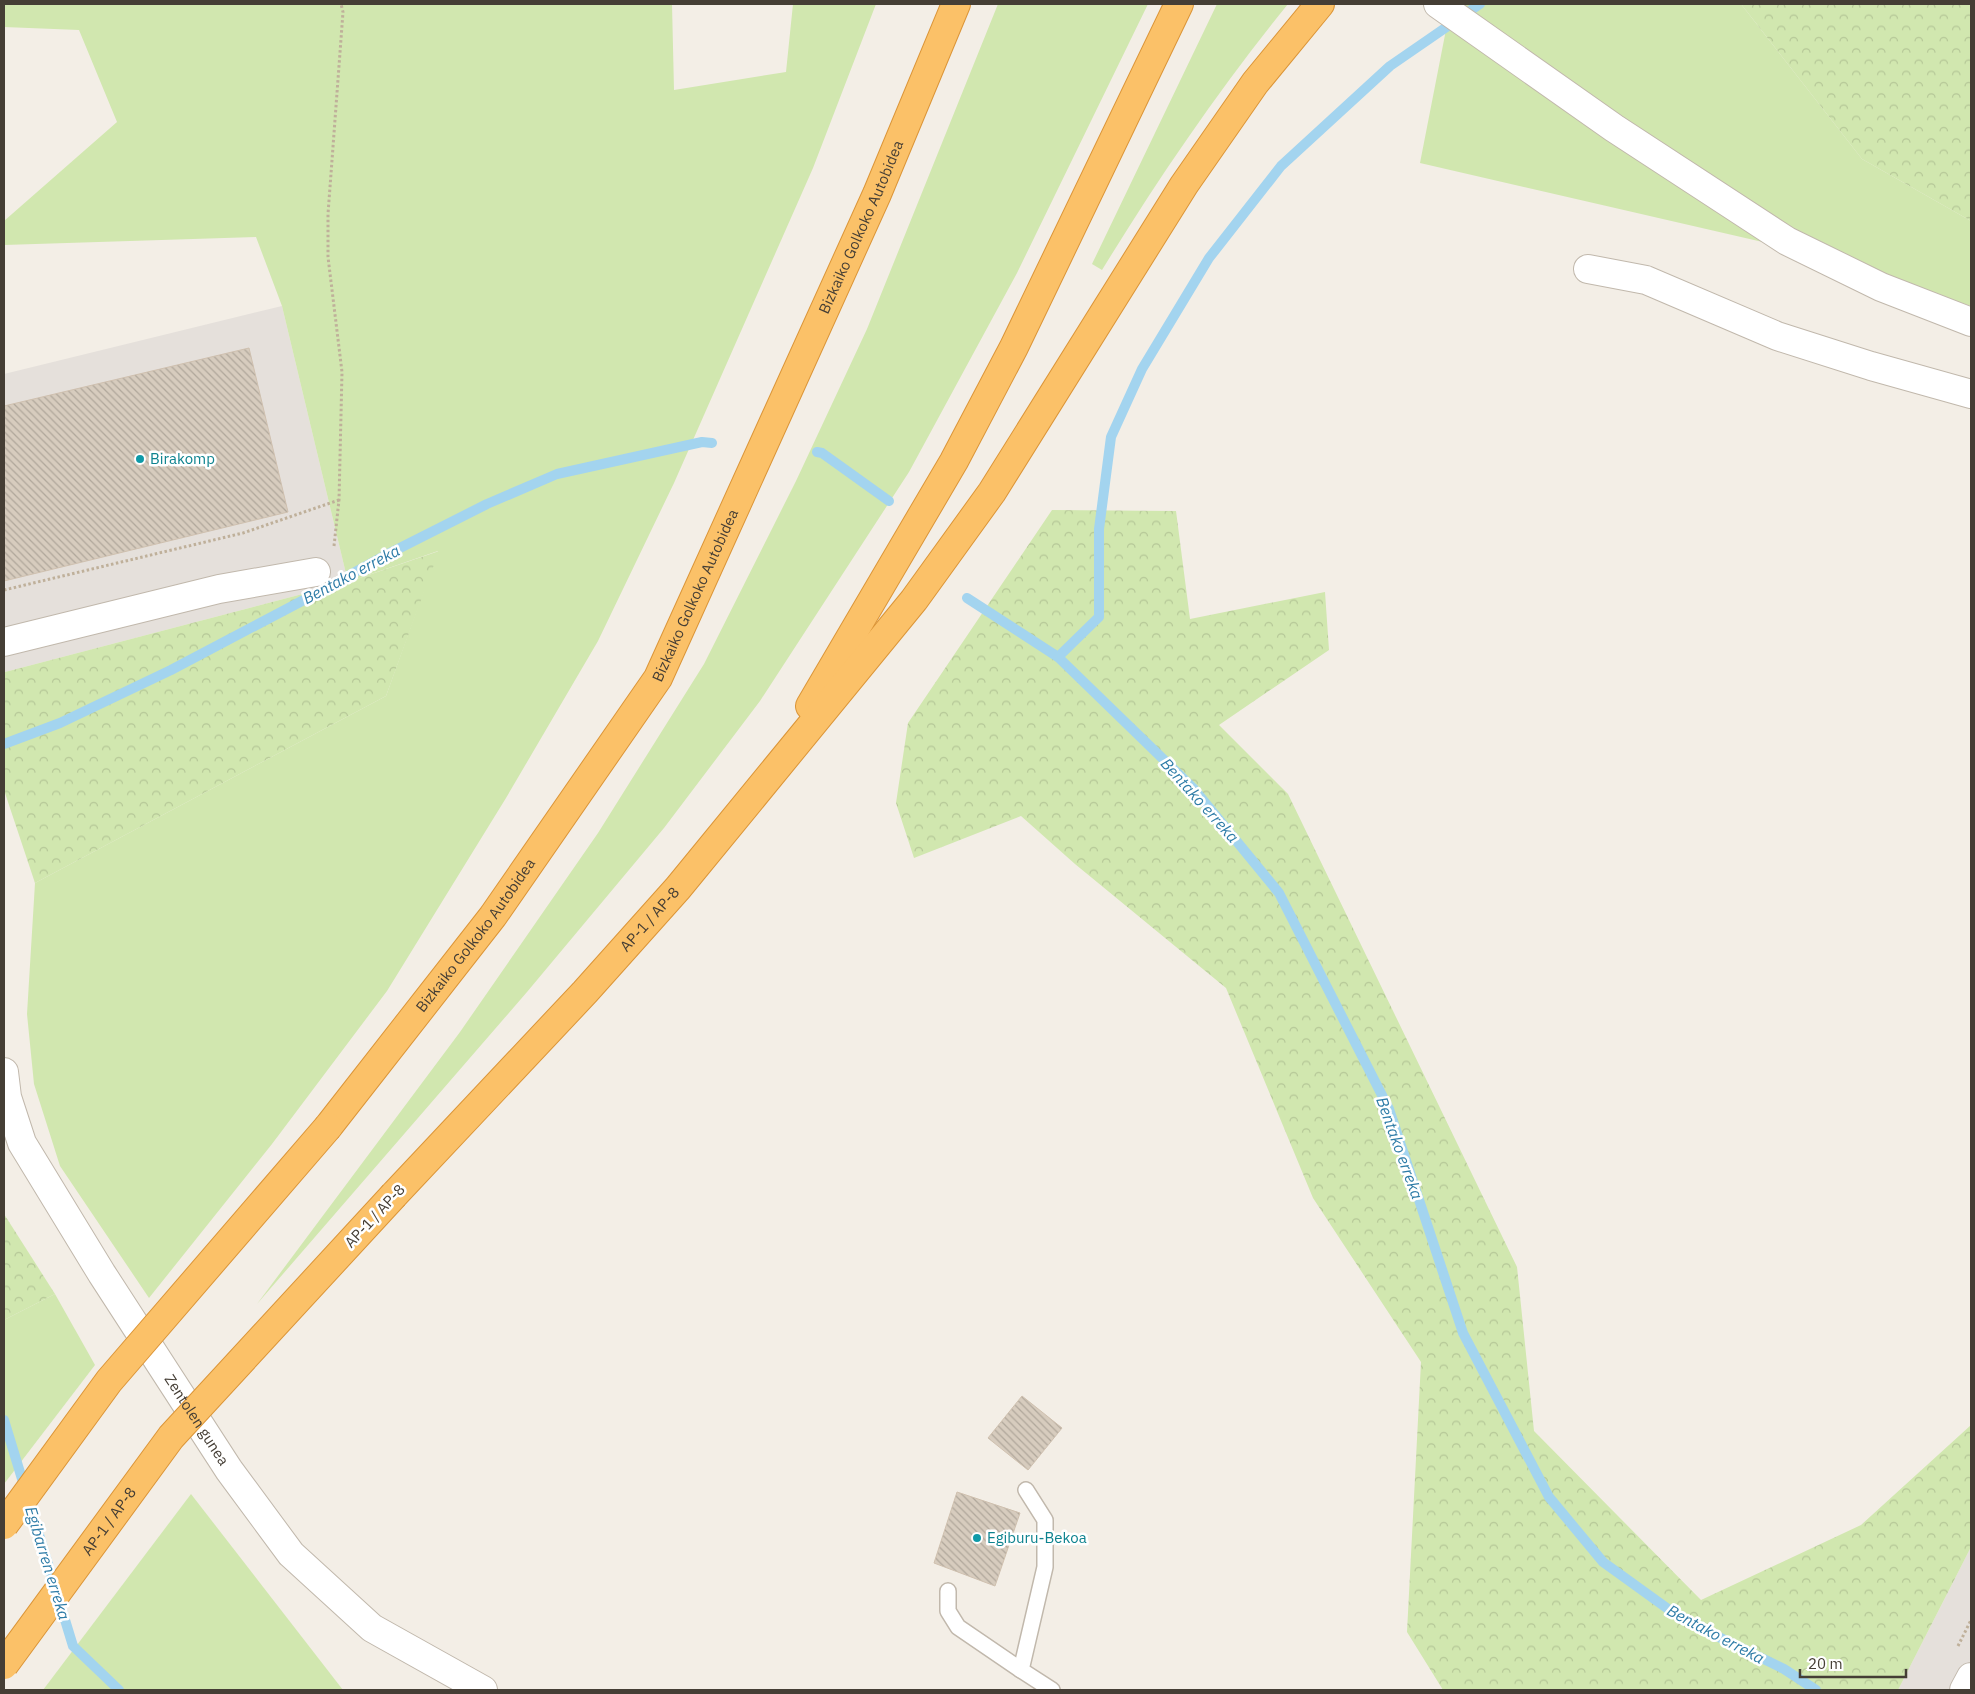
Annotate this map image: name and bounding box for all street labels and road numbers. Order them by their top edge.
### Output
street label: Bizkaiko Golkoko Autobidea [814,137,907,317]
street label: Bizkaiko Golkoko Autobidea [648,506,742,685]
street label: Bizkaiko Golkoko Autobidea [411,854,539,1016]
street label: AP-1 / AP-8 [616,883,683,955]
street label: AP-1 / AP-8 [340,1180,409,1251]
street label: Zentolen gunea [161,1371,233,1469]
street label: AP-1 / AP-8 [77,1483,140,1559]

